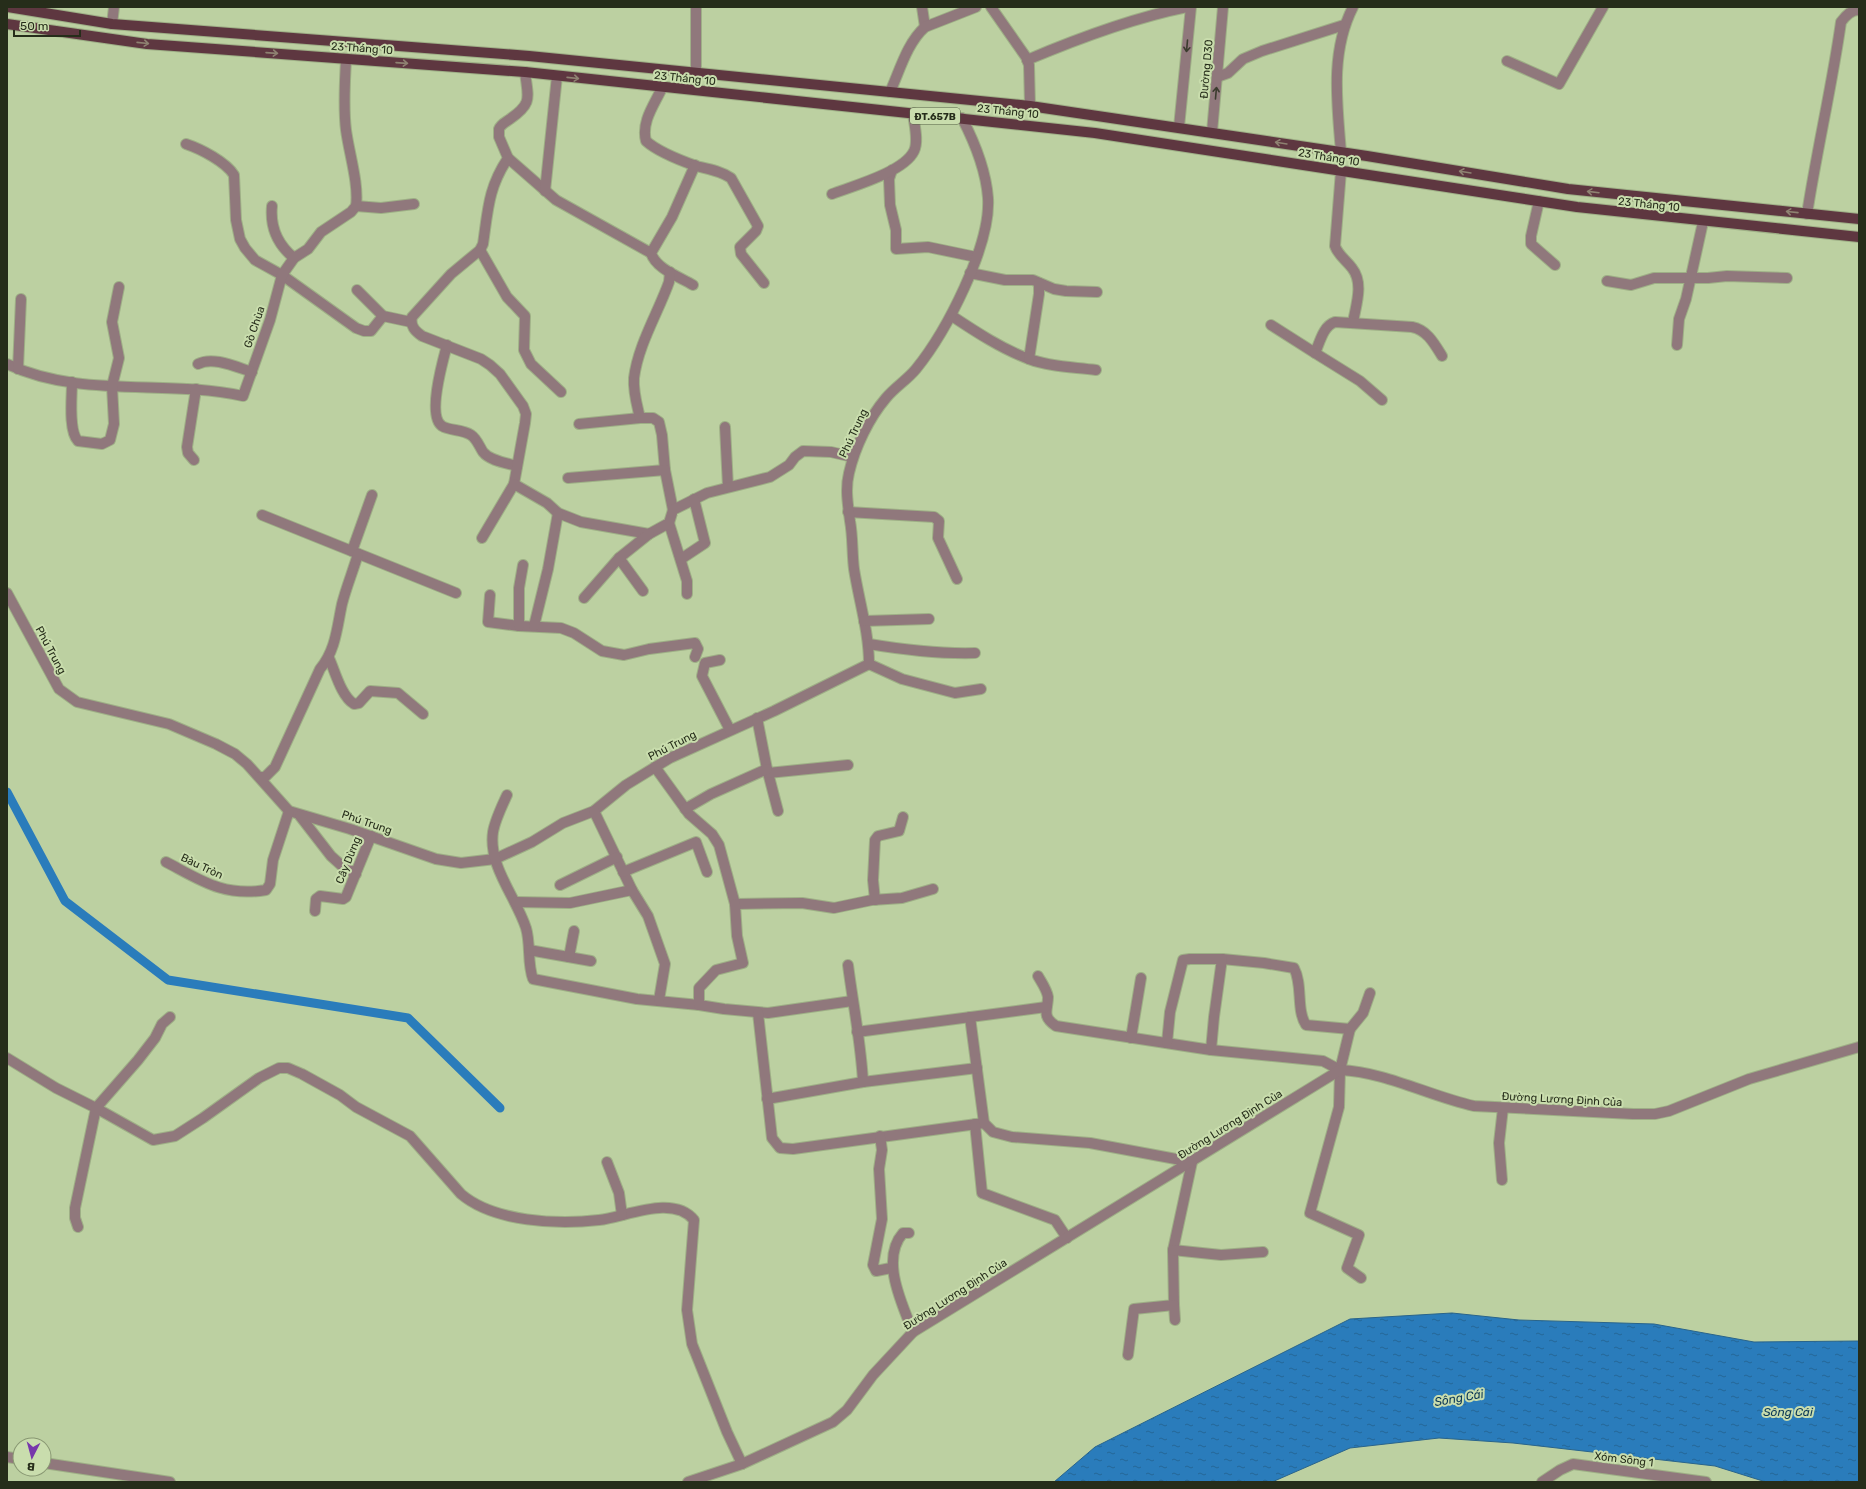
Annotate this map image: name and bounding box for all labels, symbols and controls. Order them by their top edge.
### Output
scale bar [14,12,80,38]
text: 50 m [20,19,48,33]
one-way arrow [1183,39,1191,52]
street label: Đường D30 [1197,39,1216,99]
one-way arrow [136,40,149,47]
street label: 23 Tháng 10 [331,40,393,57]
one-way arrow [265,50,278,57]
one-way arrow [395,60,408,67]
street label: 23 Tháng 10 [653,69,716,88]
one-way arrow [566,74,579,82]
one-way arrow [1212,87,1219,100]
street label: 23 Tháng 10 [976,102,1039,121]
road number: ĐT.657B [910,108,960,124]
one-way arrow [1275,139,1288,147]
street label: 23 Tháng 10 [1297,146,1361,169]
one-way arrow [1459,168,1472,176]
one-way arrow [1587,188,1600,196]
street label: 23 Tháng 10 [1617,195,1680,214]
one-way arrow [1786,209,1799,216]
street label: Gò Chùa [241,305,268,350]
street label: Phú Trung [837,407,870,460]
street label: Phú Trung [33,624,69,676]
street label: Phú Trung [646,728,698,763]
street label: Phú Trung [340,808,394,837]
street label: Cây Dừng [333,835,364,886]
street label: Bàu Tròn [179,851,225,882]
street label: Đường Lương Định Của [1176,1087,1285,1162]
street label: Đường Lương Định Của [1501,1090,1623,1109]
street label: Đường Lương Định Của [901,1256,1009,1333]
water label: Sông Cái [1433,1387,1486,1409]
water label: Sông Cái [1763,1405,1814,1419]
north arrow [12,1437,52,1477]
street label: Xóm Sông 1 [1594,1449,1654,1470]
text: B [26,1460,36,1473]

